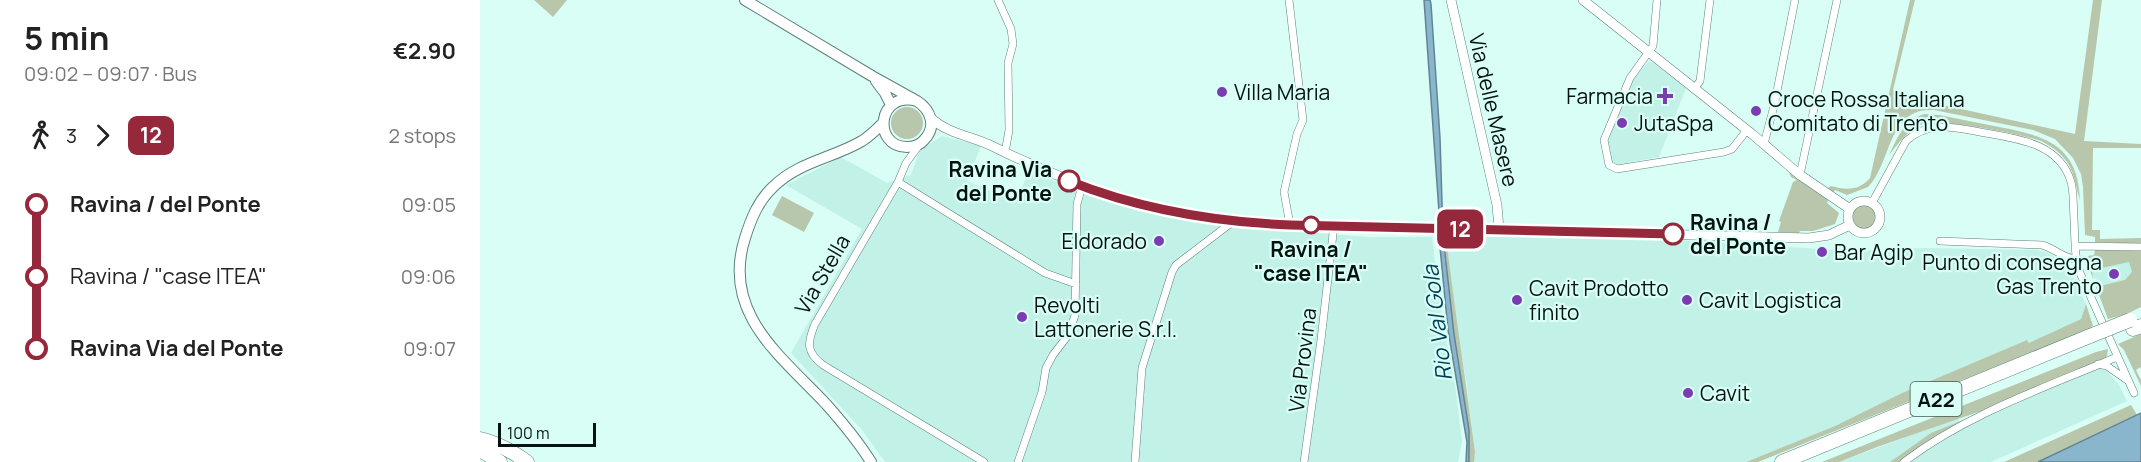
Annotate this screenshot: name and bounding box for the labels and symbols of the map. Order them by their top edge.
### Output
street label: Via delle Masere [1463,31,1525,189]
place label: Villa Maria [1234,78,1330,106]
place label: Farmacia [1566,82,1653,110]
marker: Villa Maria [1215,85,1229,99]
place label: Croce Rossa Italiana Comitato di Trento [1768,85,1965,137]
marker: Farmacia [1658,89,1672,103]
marker: Croce Rossa Italiana Comitato di Trento [1749,104,1763,118]
place label: JutaSpa [1634,109,1713,137]
marker: JutaSpa [1615,116,1629,130]
place label: Ravina Via del Ponte [949,155,1052,207]
marker: Ravina Via del Ponte [1058,170,1080,192]
place label: Ravina / del Ponte [1690,208,1786,260]
line badge: 12 [1433,210,1487,248]
marker: Ravina / "case ITEA" [1302,216,1320,234]
marker: Ravina / del Ponte [1662,223,1684,245]
place label: Eldorado [1062,227,1147,255]
street label: Via Stella [788,229,856,319]
marker: Eldorado [1152,234,1166,248]
place label: Ravina / "case ITEA" [1254,235,1368,287]
place label: Bar Agip [1834,238,1913,266]
marker: Bar Agip [1815,245,1829,259]
place label: Punto di consegna Gas Trento [1922,248,2102,300]
water label: Rio Val Gola [1415,262,1459,383]
marker: Punto di consegna Gas Trento [2107,267,2121,281]
place label: Cavit Prodotto finito [1529,274,1669,326]
place label: Cavit Logistica [1699,286,1842,314]
place label: Revolti Lattonerie S.r.l. [1034,291,1177,343]
marker: Cavit Prodotto finito [1510,293,1524,307]
marker: Cavit Logistica [1680,293,1694,307]
street label: Via Provina [1282,306,1322,414]
marker: Revolti Lattonerie S.r.l. [1015,310,1029,324]
place label: Cavit [1700,379,1750,407]
road number: A22 [1910,382,1962,416]
marker: Cavit [1681,386,1695,400]
scale bar [498,420,596,448]

